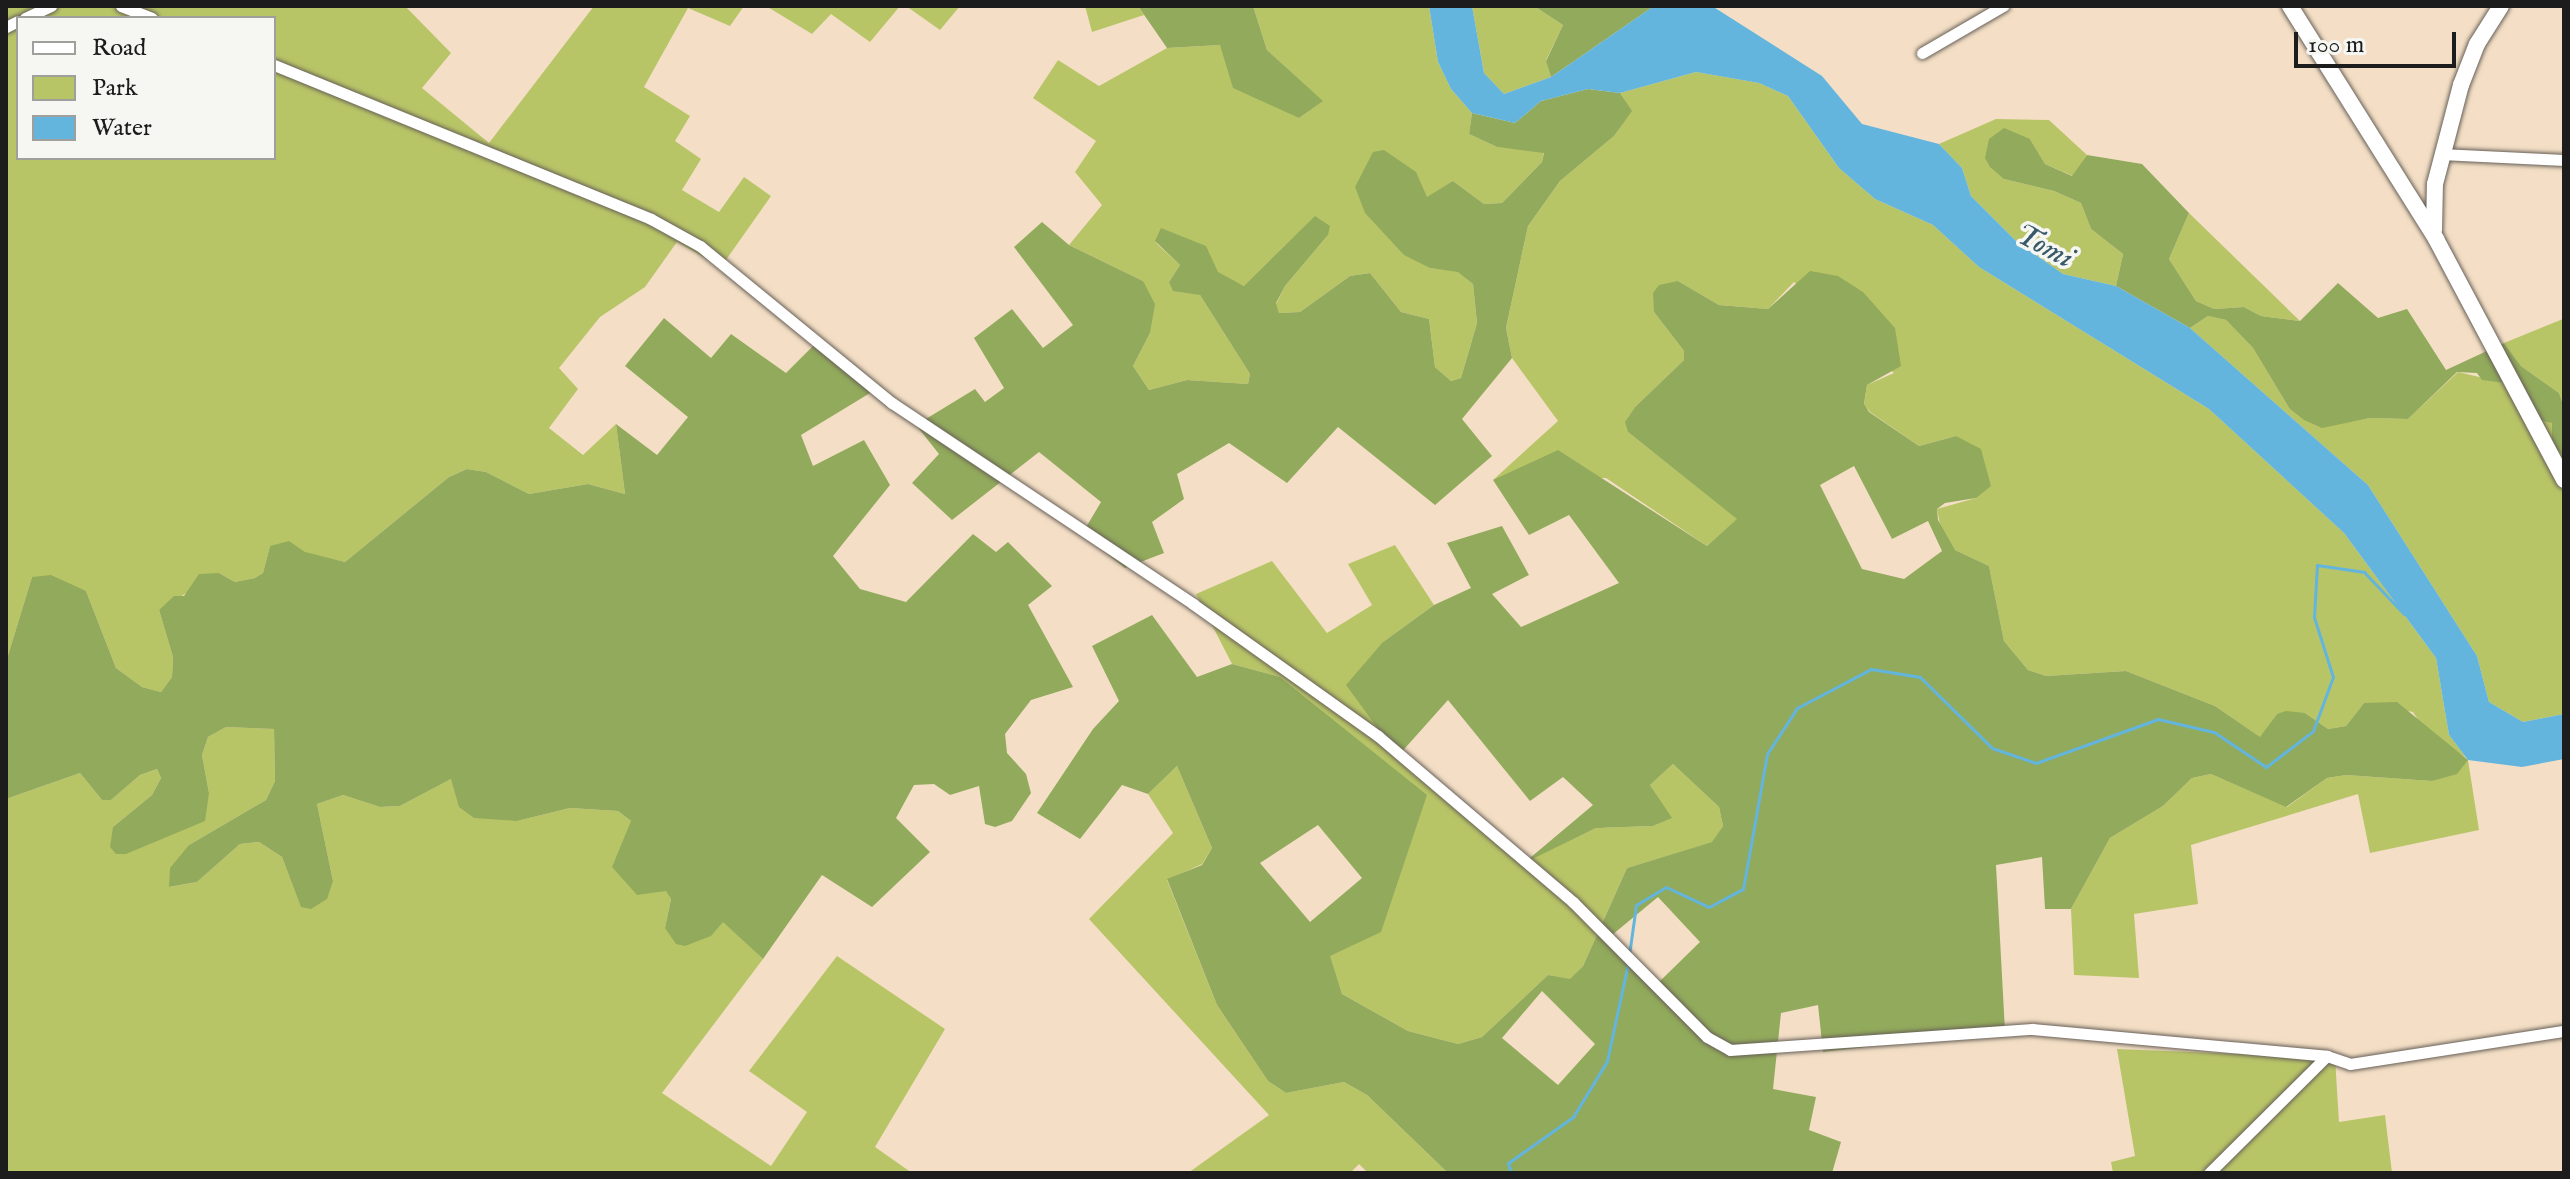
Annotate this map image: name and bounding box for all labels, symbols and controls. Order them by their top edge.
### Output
legend [16,16,276,160]
scale bar [2298,16,2460,66]
text: 100 m [2308,30,2364,61]
text: Road [92,33,146,64]
text: Park [92,73,138,104]
text: Water [92,113,152,144]
water label: Tomi [2009,217,2079,277]

